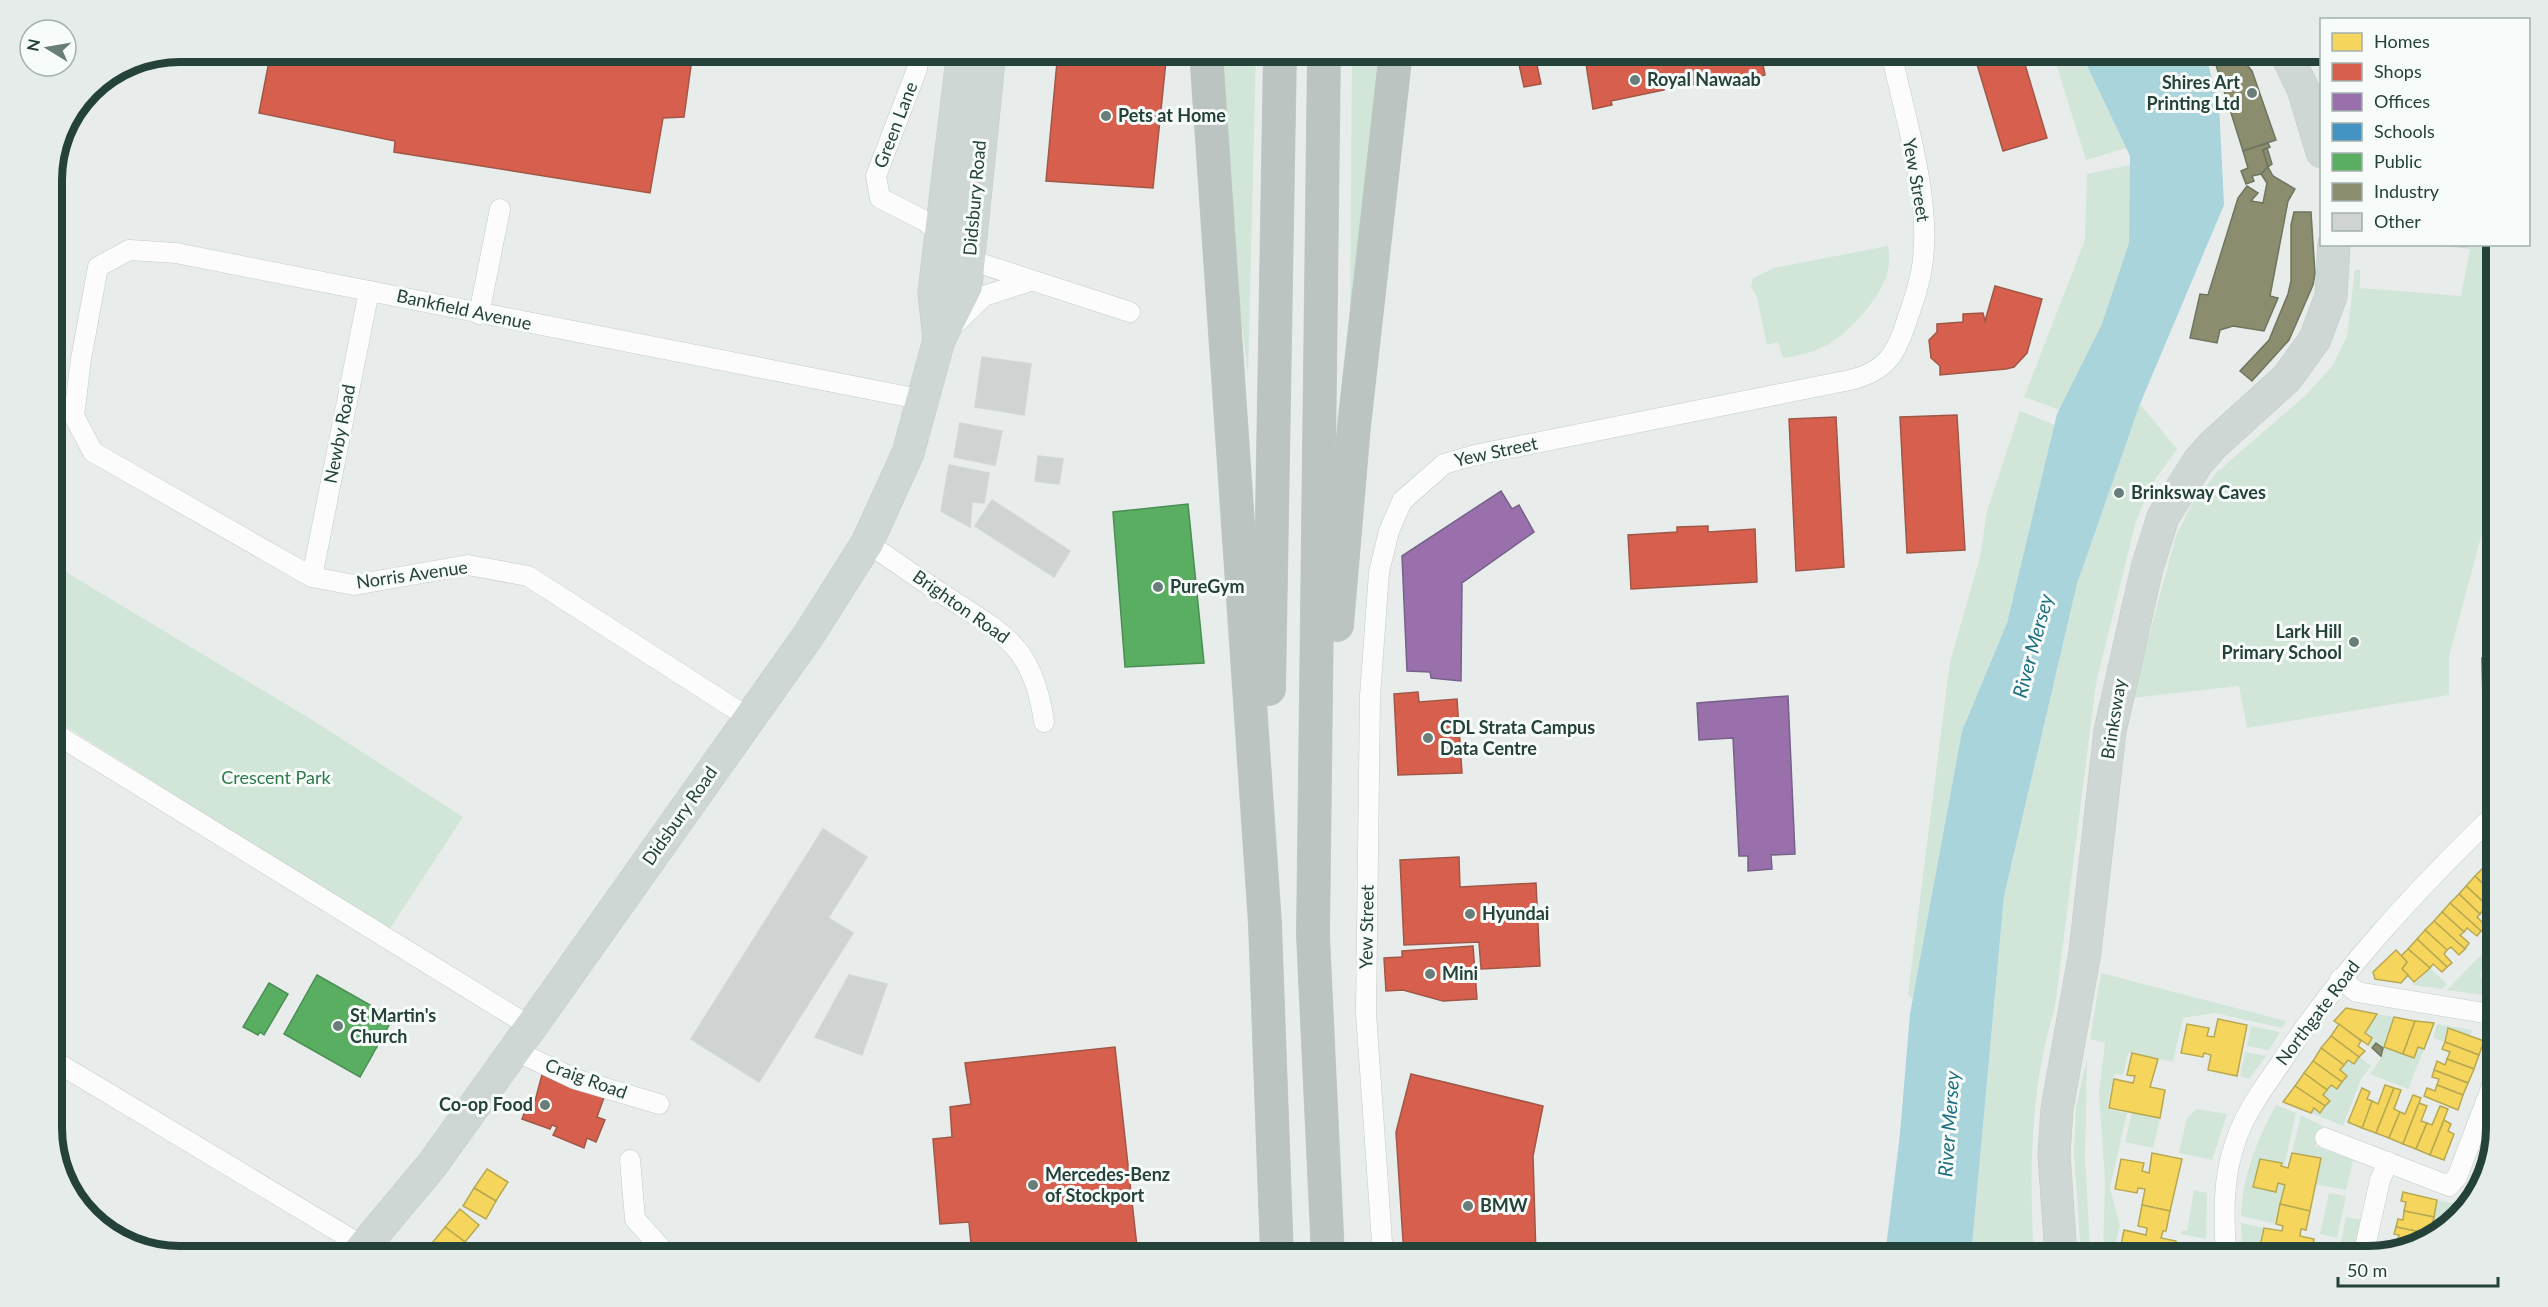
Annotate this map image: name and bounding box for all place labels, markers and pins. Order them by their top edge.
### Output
place label: Royal Nawaab [1647,68,1761,90]
place label: Shires Art Printing Ltd [2147,71,2240,114]
marker: Royal Nawaab [1628,73,1642,87]
marker: Shires Art Printing Ltd [2245,86,2259,100]
place label: Pets at Home [1118,104,1226,126]
marker: Pets at Home [1099,109,1113,123]
place label: Brinksway Caves [2131,481,2266,503]
marker: Brinksway Caves [2112,486,2126,500]
place label: PureGym [1170,575,1245,597]
marker: PureGym [1151,580,1165,594]
place label: Lark Hill Primary School [2222,620,2342,663]
marker: Lark Hill Primary School [2347,635,2361,649]
place label: CDL Strata Campus Data Centre [1440,716,1595,759]
marker: CDL Strata Campus Data Centre [1421,731,1435,745]
place label: Hyundai [1482,902,1549,924]
marker: Hyundai [1463,907,1477,921]
place label: Mini [1442,962,1478,984]
marker: Mini [1423,967,1437,981]
place label: St Martin's Church [350,1004,436,1047]
marker: St Martin's Church [331,1019,345,1033]
place label: Co-op Food [439,1093,533,1115]
marker: Co-op Food [538,1098,552,1112]
place label: Mercedes-Benz of Stockport [1045,1163,1170,1206]
marker: Mercedes-Benz of Stockport [1026,1178,1040,1192]
place label: BMW [1480,1194,1528,1216]
marker: BMW [1461,1199,1475,1213]

